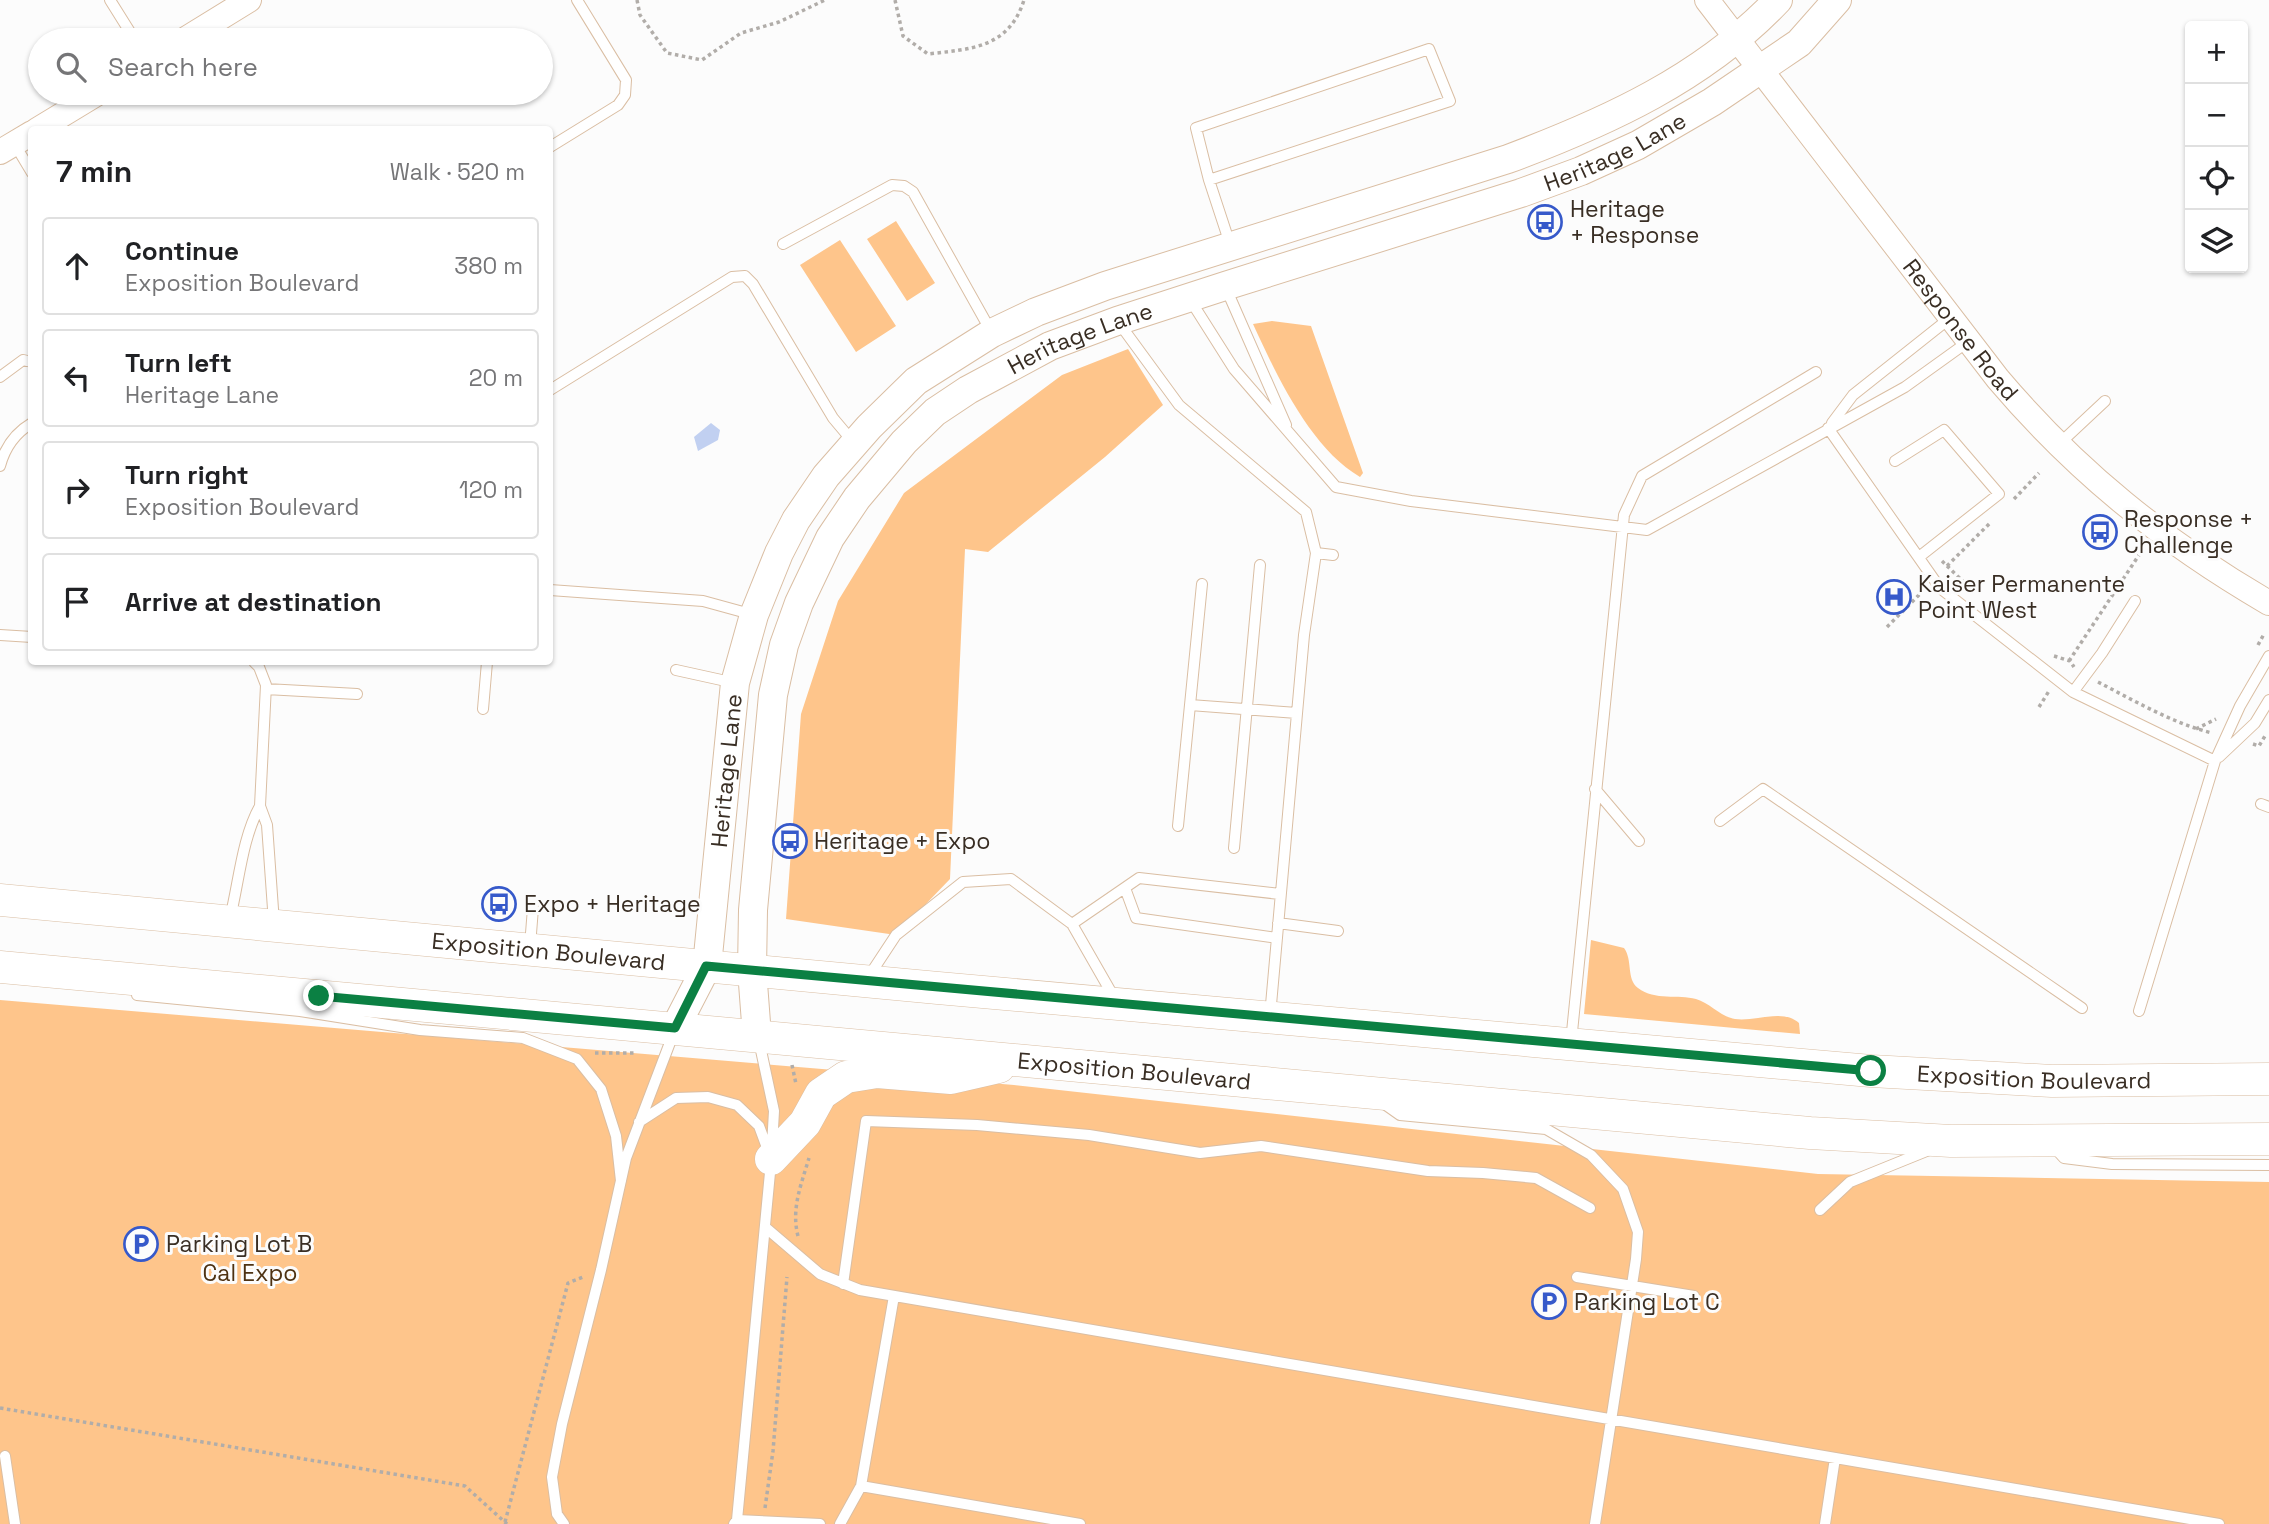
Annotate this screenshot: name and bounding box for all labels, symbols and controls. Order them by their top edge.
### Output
map controls [2185,21,2248,273]
button: + [2185,21,2248,84]
search box [28,28,553,105]
icon: search [52,48,90,86]
text: Search here [108,50,258,84]
button: − [2185,84,2248,147]
street label: Heritage Lane [1540,105,1691,198]
button: locate [2185,147,2248,210]
text: 7 min [56,152,132,191]
text: Walk · 520 m [390,157,525,187]
place label: Heritage + Response [1570,194,1699,250]
bus stop icon: Heritage + Response [1526,203,1564,241]
button: layers [2185,210,2248,273]
text: Continue [125,234,239,268]
icon: ahead [58,247,96,285]
text: 380 m [454,251,523,281]
street label: Response Road [1896,253,2025,407]
text: Exposition Boulevard [125,268,359,298]
street label: Heritage Lane [1002,295,1156,381]
text: Turn left [125,346,232,380]
icon: left [58,359,96,397]
text: 20 m [469,363,523,393]
text: Heritage Lane [125,380,279,410]
text: Turn right [125,458,249,492]
icon: right [58,471,96,509]
text: 120 m [459,475,523,505]
text: Exposition Boulevard [125,492,359,522]
place label: Response + Challenge [2124,504,2253,560]
bus stop icon: Response + Challenge [2081,513,2119,551]
place label: Kaiser Permanente Point West [1918,569,2125,625]
hospital icon: Kaiser Permanente Point West [1875,578,1913,616]
icon: arrive [58,583,96,621]
text: Arrive at destination [125,585,382,619]
street label: Heritage Lane [704,692,749,849]
bus stop icon: Heritage + Expo [771,822,809,860]
place label: Heritage + Expo [814,826,991,856]
bus stop icon: Expo + Heritage [480,885,518,923]
place label: Expo + Heritage [524,889,701,919]
street label: Exposition Boulevard [430,926,667,977]
route end [303,980,334,1011]
street label: Exposition Boulevard [1016,1045,1252,1097]
route start [1855,1055,1886,1086]
street label: Exposition Boulevard [1916,1059,2151,1096]
parking icon: Parking Lot B [122,1225,160,1263]
place label: Parking Lot B [166,1229,312,1259]
park label: Cal Expo [202,1258,298,1288]
parking icon: Parking Lot C [1530,1283,1568,1321]
place label: Parking Lot C [1574,1287,1720,1317]

